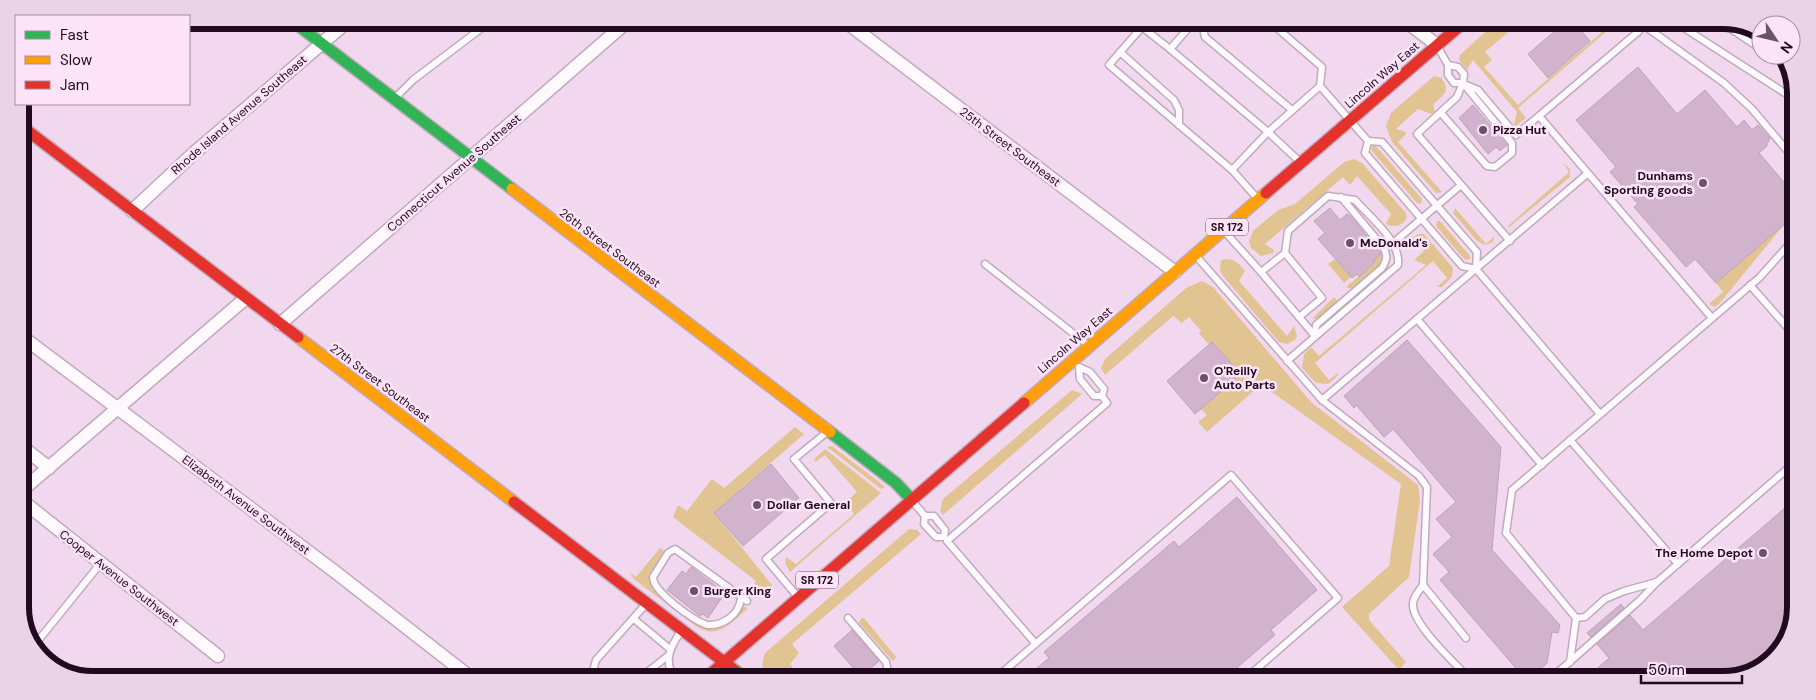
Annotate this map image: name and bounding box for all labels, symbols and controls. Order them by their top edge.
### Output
legend [15,15,190,105]
north arrow [1751,15,1801,65]
text: Fast [60,25,89,45]
street label: Lincoln Way East [1341,38,1423,112]
text: N [1776,38,1797,57]
text: Slow [60,50,93,70]
street label: Rhode Island Avenue Southeast [168,51,310,178]
text: Jam [60,75,89,95]
street label: 25th Street Southeast [956,104,1064,190]
street label: Connecticut Avenue Southeast [384,110,525,236]
place label: Pizza Hut [1493,122,1546,138]
marker: Pizza Hut [1477,124,1489,136]
place label: Dunhams Sporting goods [1604,168,1693,198]
marker: Dunhams Sporting goods [1697,177,1709,189]
street label: 26th Street Southeast [556,205,664,292]
road number: SR 172 [1206,218,1248,236]
place label: McDonald's [1360,235,1428,251]
marker: McDonald's [1344,237,1356,249]
street label: Lincoln Way East [1034,303,1116,377]
street label: 27th Street Southeast [327,340,434,426]
place label: O'Reilly Auto Parts [1214,363,1275,393]
marker: O'Reilly Auto Parts [1198,372,1210,384]
street label: Elizabeth Avenue Southwest [179,452,313,559]
place label: Dollar General [767,497,850,513]
marker: Dollar General [751,499,763,511]
street label: Cooper Avenue Southwest [56,526,182,630]
place label: The Home Depot [1655,545,1753,561]
marker: The Home Depot [1757,547,1769,559]
road number: SR 172 [796,572,838,588]
place label: Burger King [704,583,771,599]
marker: Burger King [688,585,700,597]
scale bar [1641,652,1742,684]
text: 50 m [1648,660,1685,680]

